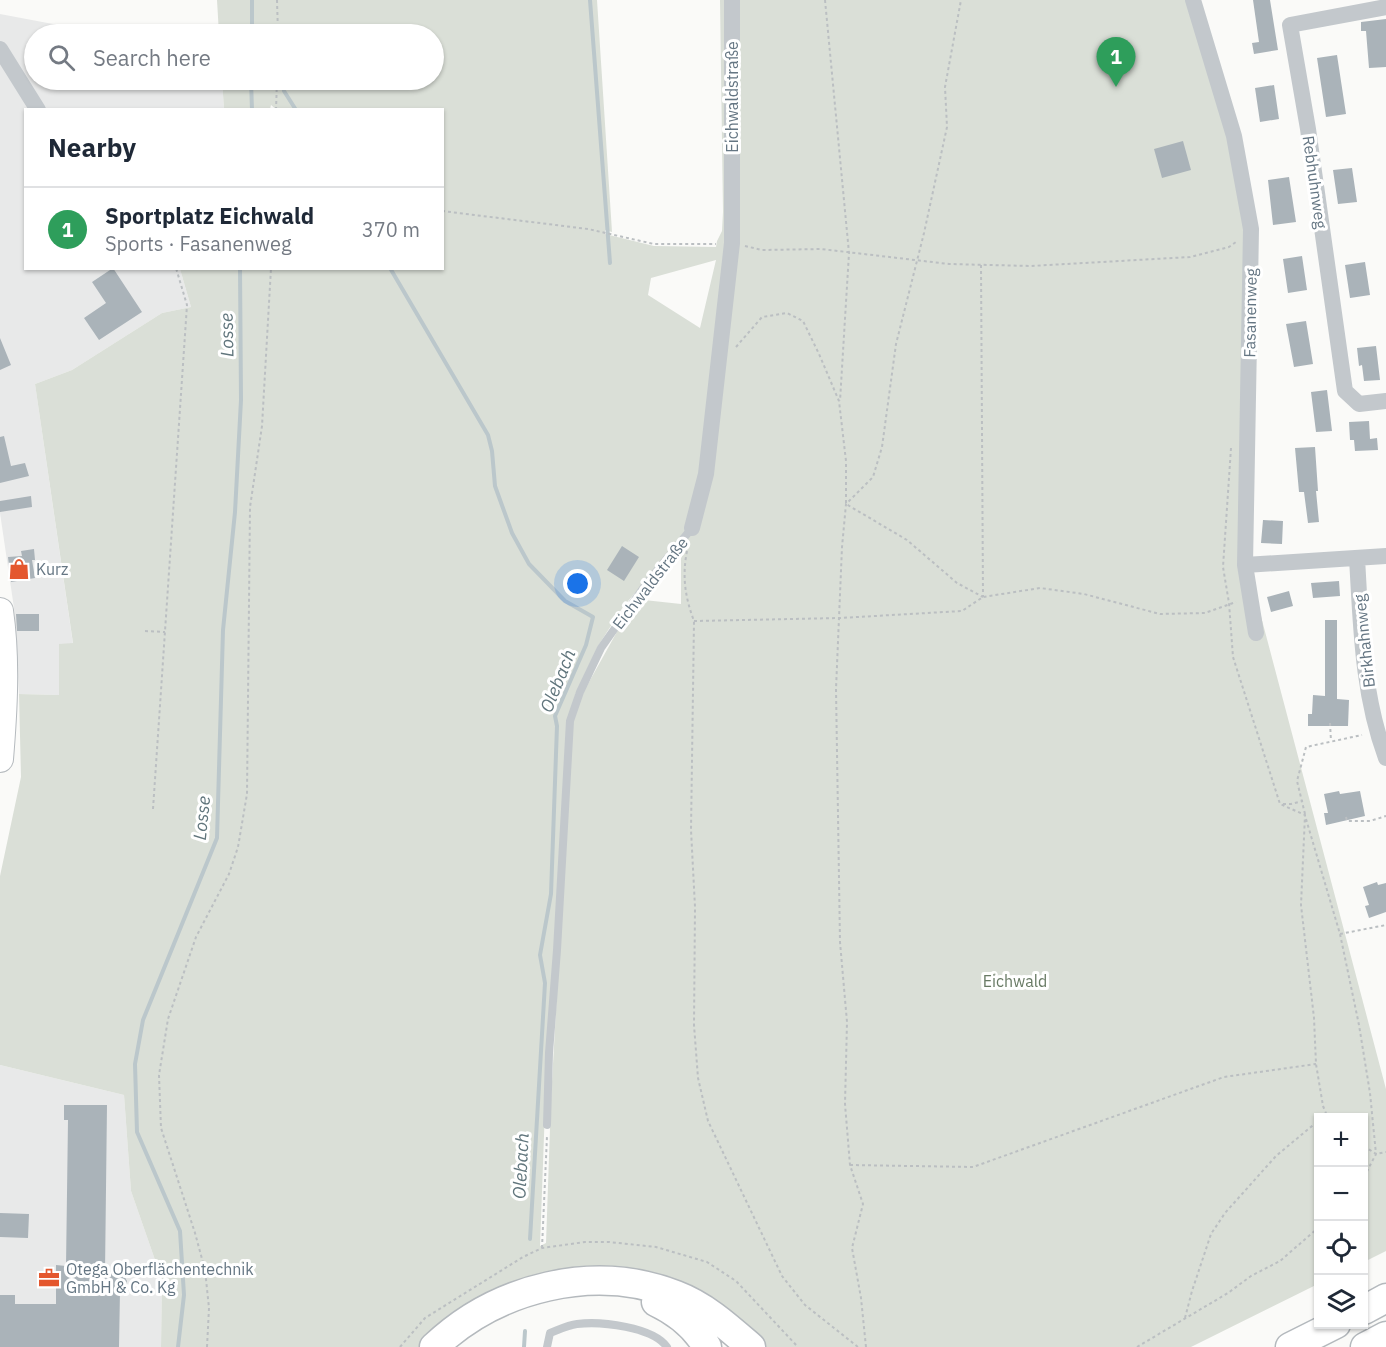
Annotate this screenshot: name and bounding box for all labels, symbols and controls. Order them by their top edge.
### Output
search box [24,24,444,90]
pin: 1 [1096,38,1136,87]
icon: search [45,41,78,74]
street label: Eichwaldstraße [722,41,742,153]
text: Search here [93,43,211,72]
text: Nearby [48,130,136,164]
street label: Rebhuhnweg [1299,134,1332,230]
text: Sportplatz Eichwald [105,201,314,230]
text: 1 [62,216,74,243]
text: 370 m [362,216,420,243]
text: Sports · Fasanenweg [105,230,291,257]
street label: Fasanenweg [1239,268,1261,358]
water label: Losse [215,313,238,357]
street label: Eichwaldstraße [608,533,692,633]
shop icon: Kurz [7,557,31,581]
place label: Kurz [36,559,68,579]
your location [563,569,592,598]
street label: Birkhahnweg [1349,593,1379,689]
water label: Olebach [535,646,581,716]
water label: Losse [188,795,215,841]
park label: Eichwald [983,971,1047,991]
map controls [1314,1113,1368,1329]
button: + [1314,1113,1368,1167]
water label: Olebach [507,1132,534,1199]
button: − [1314,1167,1368,1221]
button: locate [1314,1221,1368,1275]
place label: Otega Oberflächentechnik GmbH & Co. Kg [66,1259,254,1297]
office icon: Otega Oberflächentechnik GmbH & Co. Kg [37,1266,61,1290]
button: layers [1314,1275,1368,1329]

